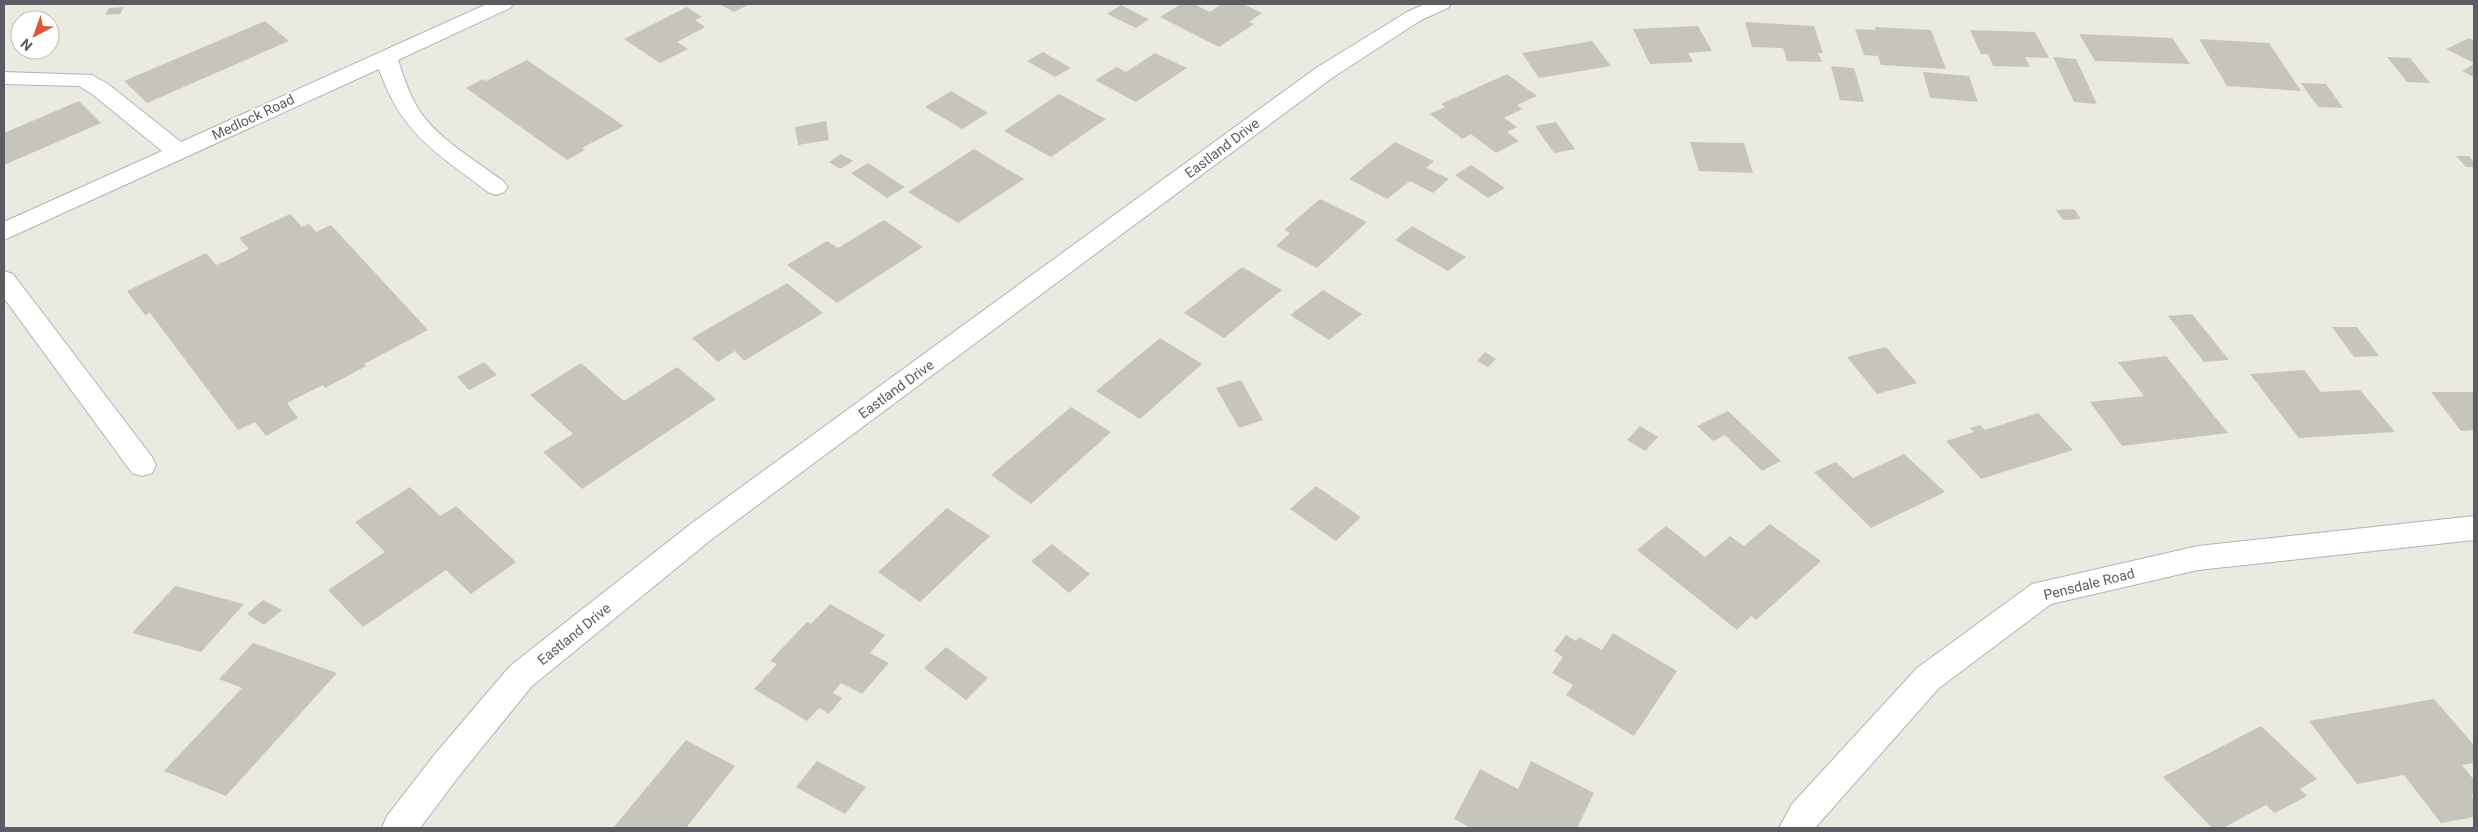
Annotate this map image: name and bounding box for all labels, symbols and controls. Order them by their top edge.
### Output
north arrow [10,10,60,60]
text: N [17,36,35,54]
street label: Medlock Road [209,91,297,143]
street label: Eastland Drive [1182,115,1262,181]
street label: Eastland Drive [855,356,937,422]
street label: Pensdale Road [2042,565,2136,603]
street label: Eastland Drive [534,600,614,668]

